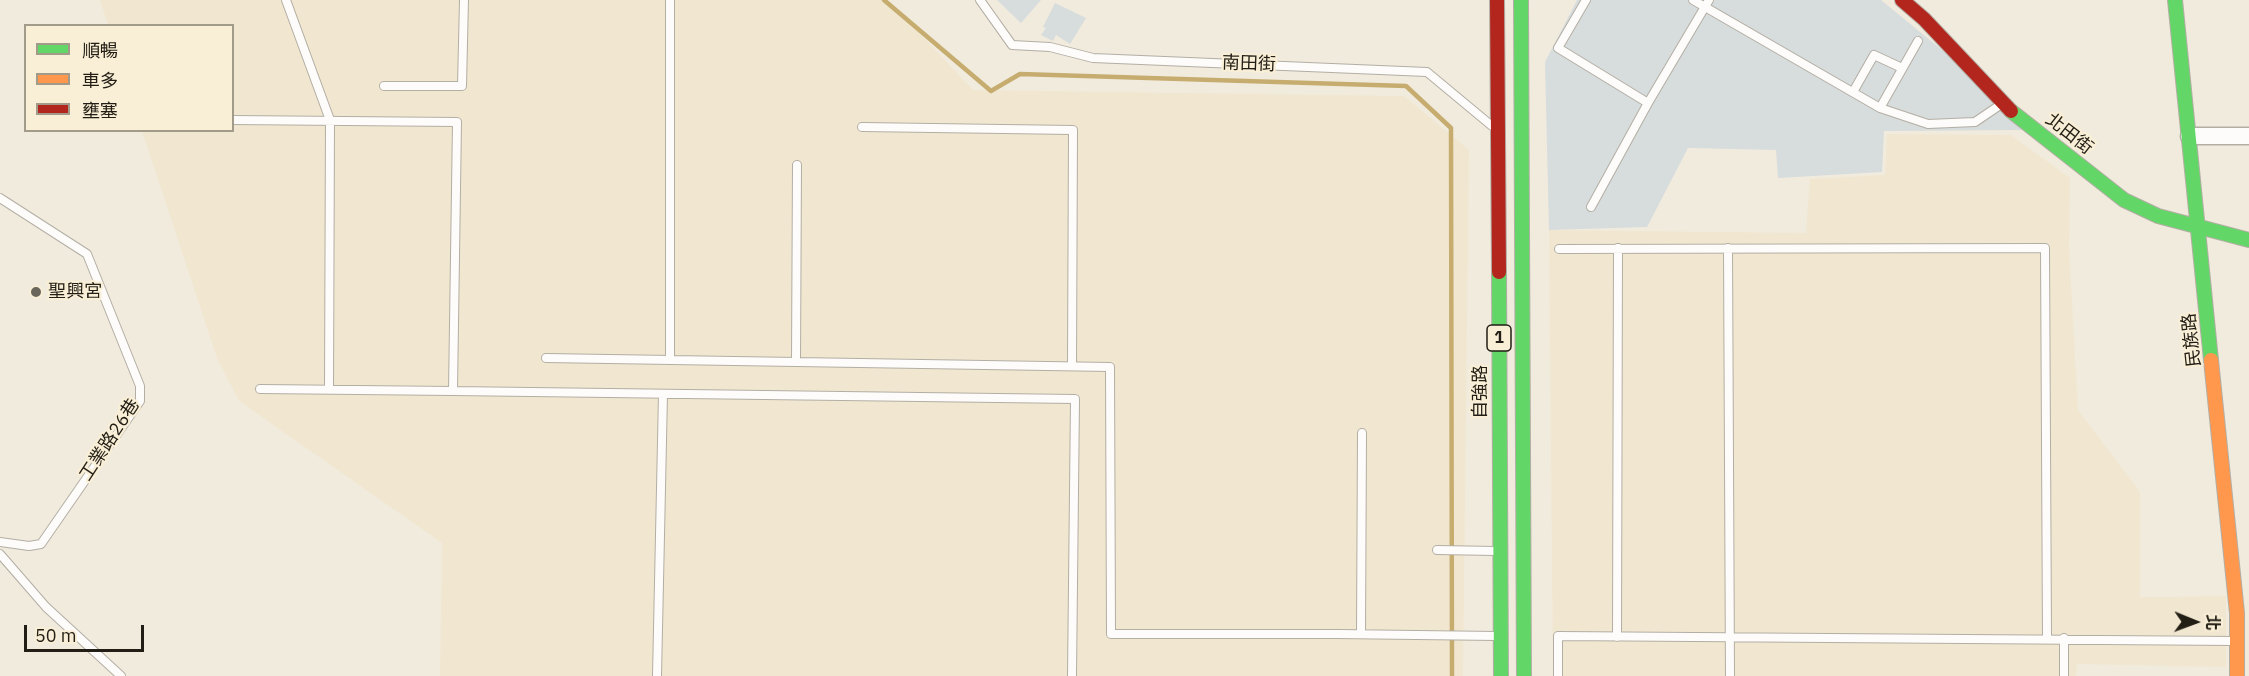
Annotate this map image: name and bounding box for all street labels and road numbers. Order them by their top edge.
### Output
street label: 南田街 [1222,52,1276,76]
street label: 北田街 [2041,109,2097,159]
street label: 民族路 [2178,312,2206,368]
road number: 1 [1487,325,1511,351]
street label: 自強路 [1470,365,1492,419]
street label: 工業路26巷 [75,395,145,485]

